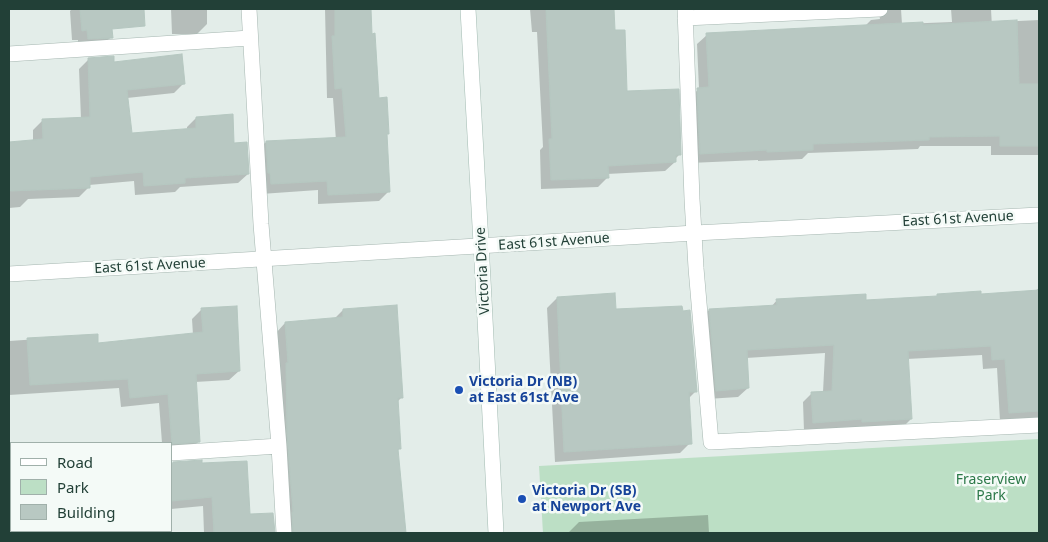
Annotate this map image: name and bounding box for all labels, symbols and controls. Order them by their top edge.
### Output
street label: East 61st Avenue [902,208,1014,230]
street label: Victoria Drive [472,227,494,315]
street label: East 61st Avenue [498,230,610,254]
street label: East 61st Avenue [94,255,206,277]
place label: Victoria Dr (NB) at East 61st Ave [469,374,579,407]
marker: Victoria Dr (NB) at East 61st Ave [453,384,465,396]
legend [10,442,172,532]
text: Road [57,452,93,472]
park label: Fraserview Park [956,472,1026,504]
text: Park [57,477,89,497]
place label: Victoria Dr (SB) at Newport Ave [532,483,641,516]
marker: Victoria Dr (SB) at Newport Ave [516,493,528,505]
text: Building [57,502,115,522]

